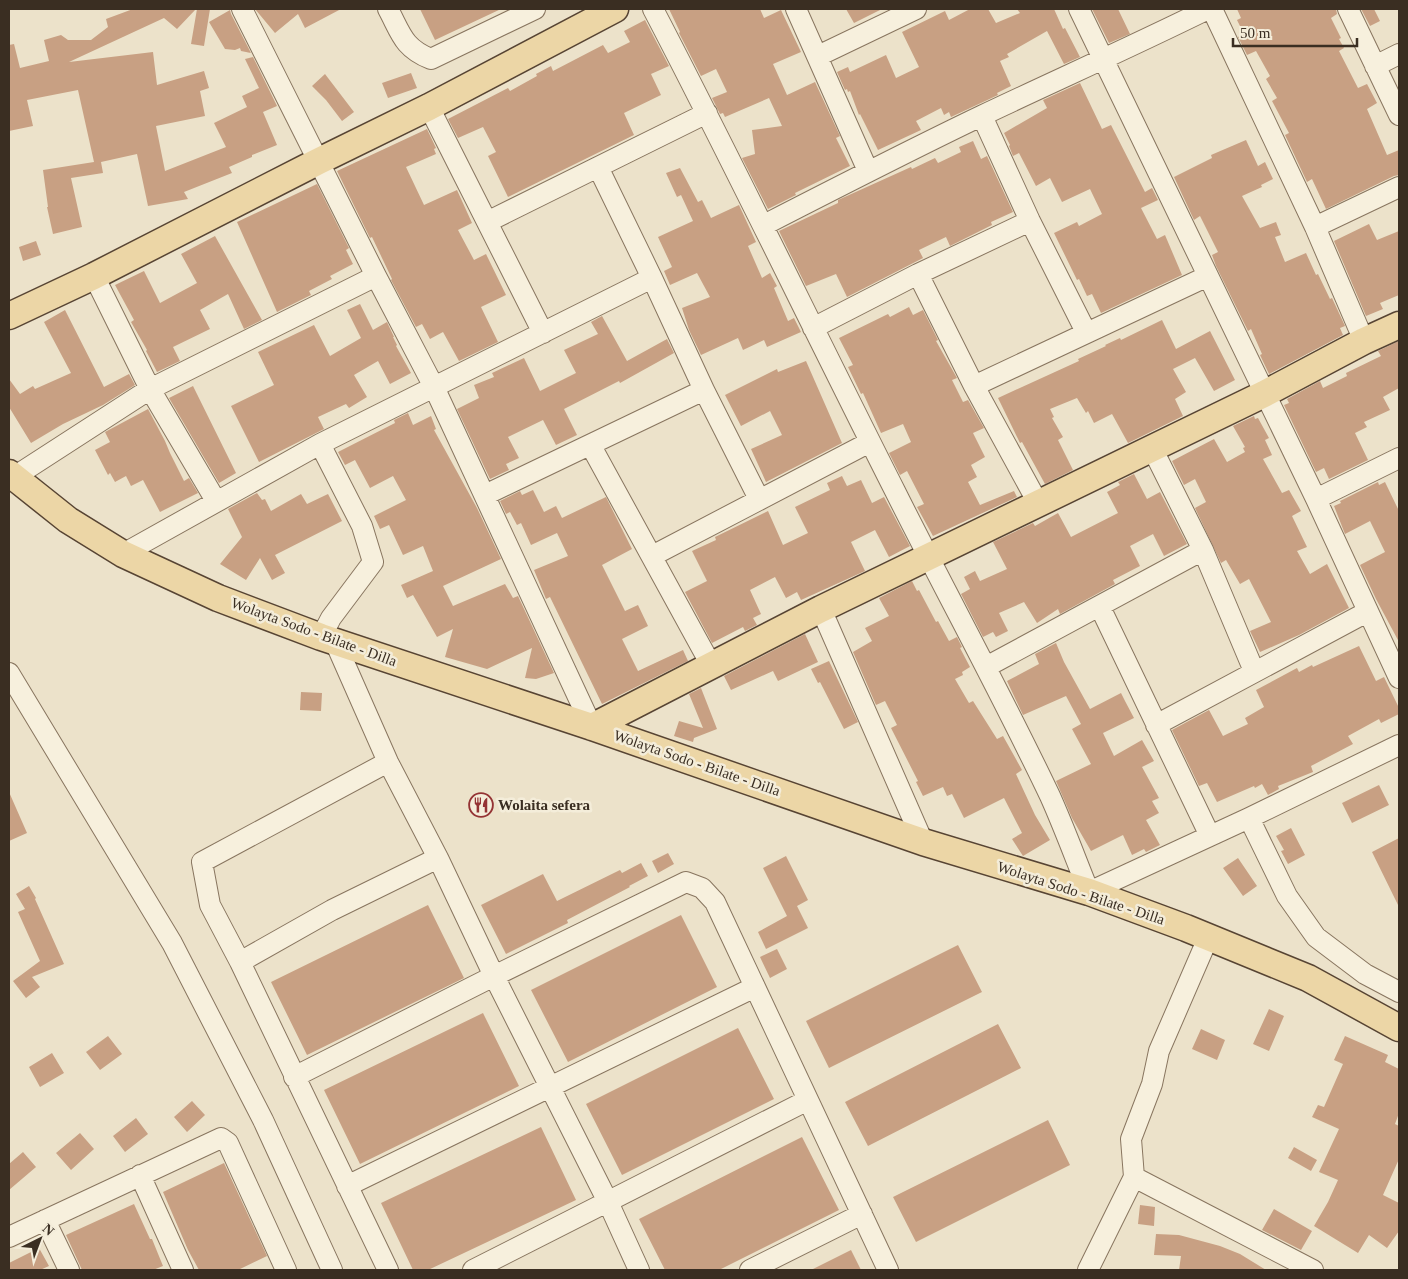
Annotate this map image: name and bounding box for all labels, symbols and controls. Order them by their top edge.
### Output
scale bar [1233,15,1357,47]
text: 50 m [1240,25,1271,41]
street label: Wolayta Sodo - Bilate - Dilla [229,595,399,670]
street label: Wolayta Sodo - Bilate - Dilla [612,727,783,799]
restaurant icon: Wolaita sefera [468,792,494,818]
place label: Wolaita sefera [498,797,591,813]
street label: Wolayta Sodo - Bilate - Dilla [995,858,1167,928]
north arrow [15,1214,65,1264]
text: N [40,1221,57,1239]

